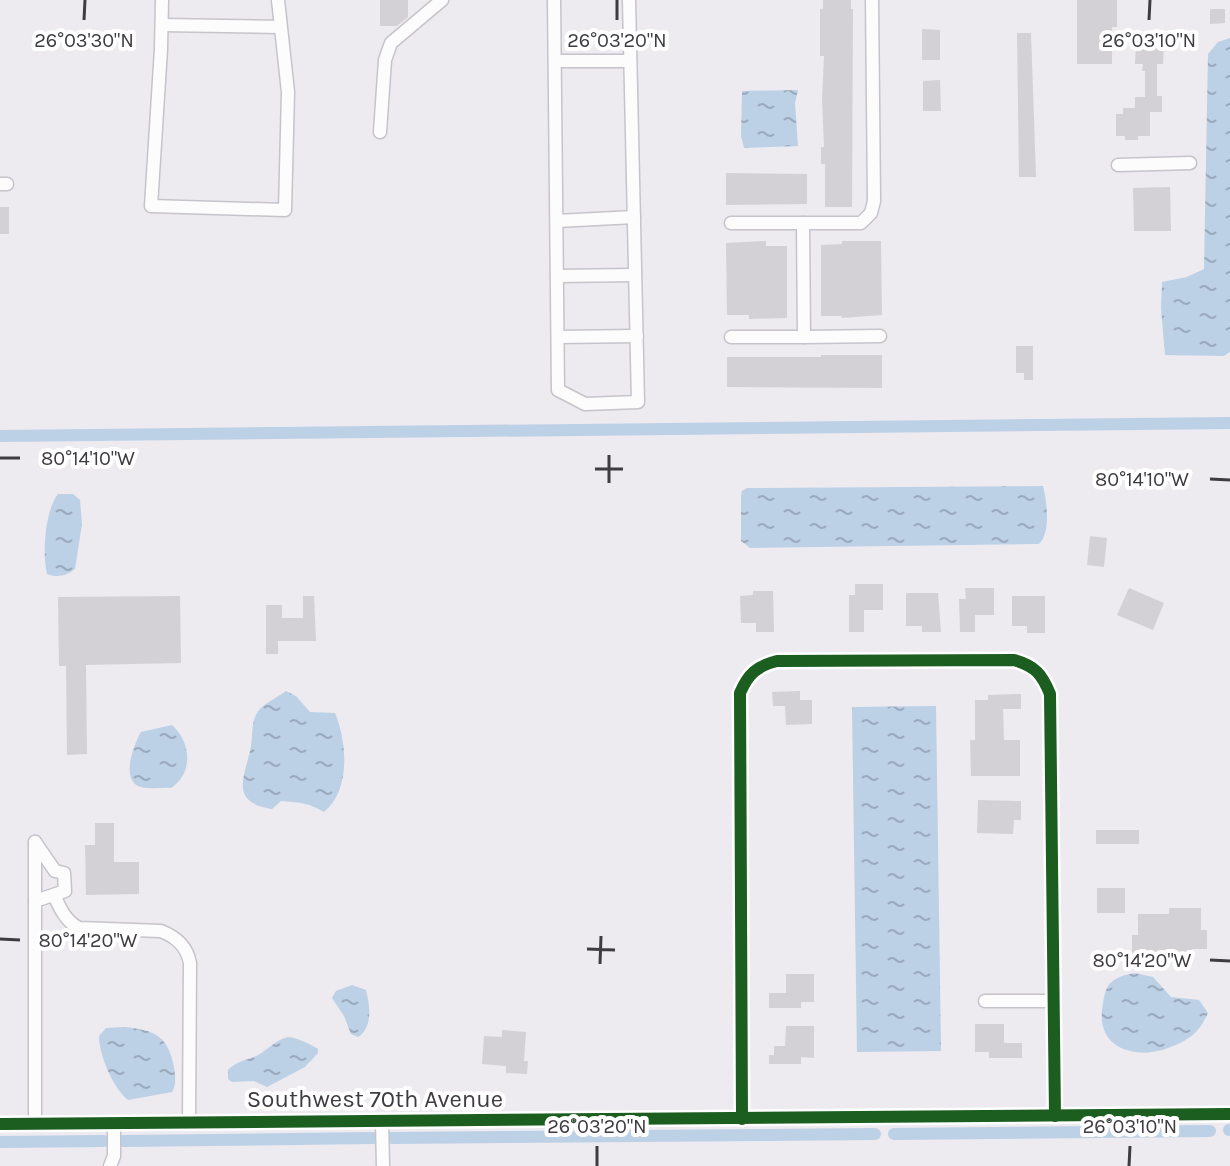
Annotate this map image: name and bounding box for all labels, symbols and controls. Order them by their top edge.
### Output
text: 26°03'30"N [34,29,134,52]
text: 26°03'20"N [567,29,667,52]
text: 26°03'10"N [1102,29,1196,52]
text: 80°14'10"W [41,447,135,470]
text: 80°14'10"W [1095,468,1189,491]
text: 80°14'20"W [39,929,138,952]
text: 80°14'20"W [1093,949,1192,972]
street label: Southwest 70th Avenue [247,1085,503,1113]
text: 26°03'20"N [547,1115,647,1138]
text: 26°03'10"N [1083,1115,1177,1138]

